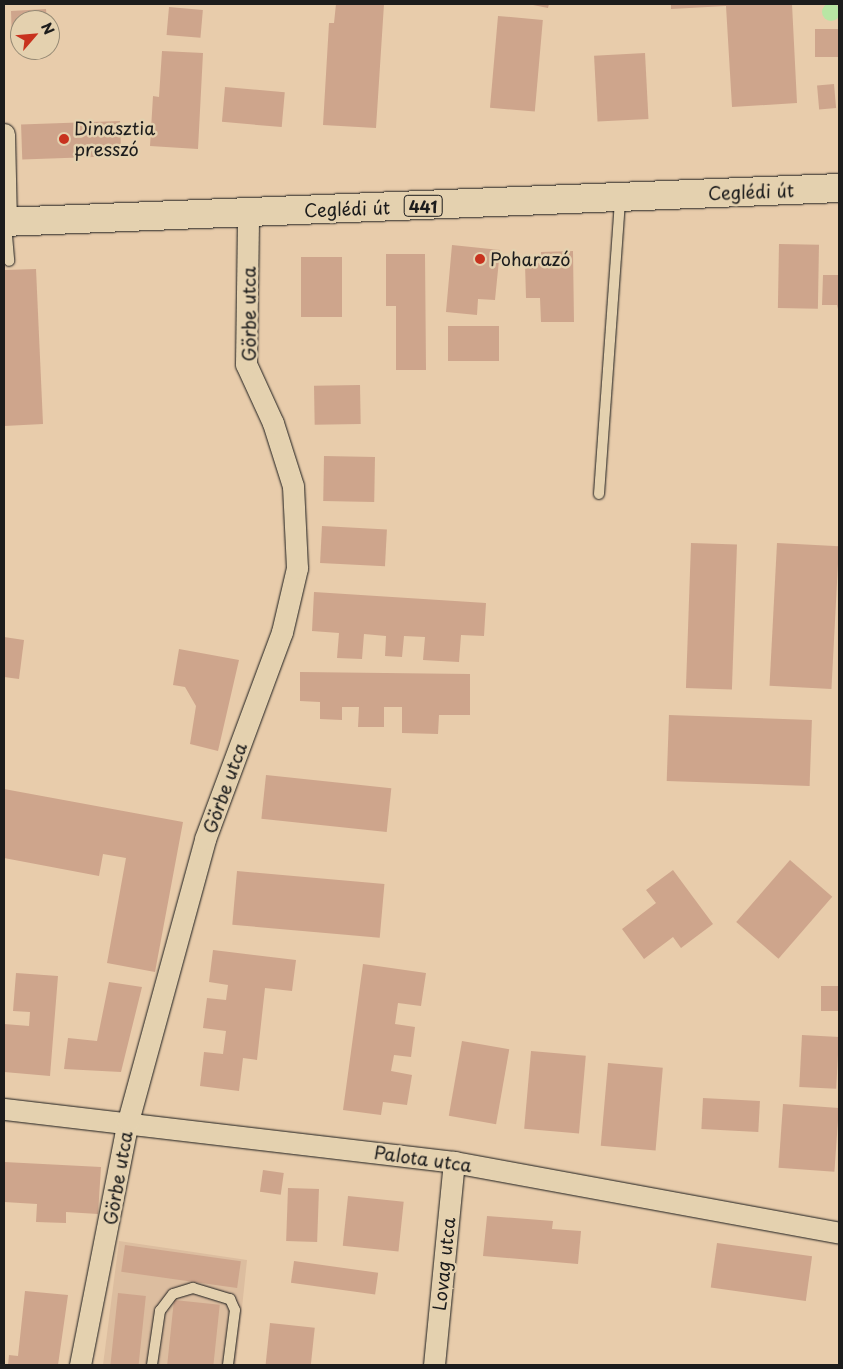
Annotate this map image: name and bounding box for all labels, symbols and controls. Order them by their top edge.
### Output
north arrow [10,10,60,60]
text: N [36,19,60,38]
place label: Dinasztia presszó [74,118,155,160]
marker: Dinasztia presszó [58,133,70,145]
street label: Ceglédi út [708,180,794,204]
road number: 441 [403,192,443,220]
street label: Ceglédi út [304,197,390,221]
place label: Poharazó [490,248,570,270]
marker: Poharazó [474,253,486,265]
street label: Görbe utca [238,266,260,362]
street label: Görbe utca [198,739,252,837]
street label: Görbe utca [99,1128,137,1228]
street label: Palota utca [372,1141,474,1177]
street label: Lovag utca [428,1216,460,1312]

